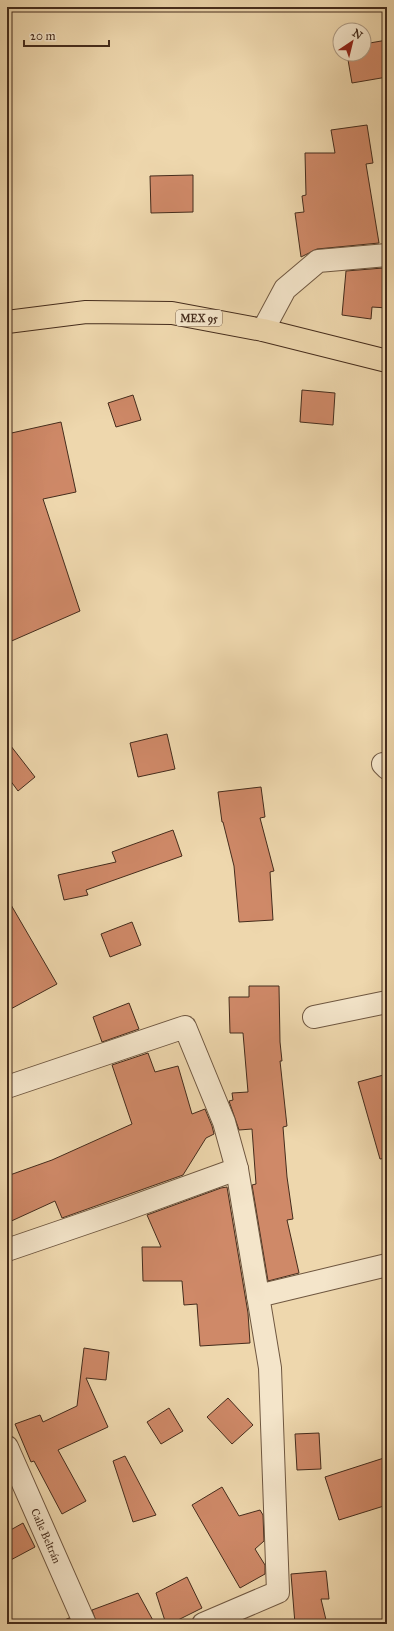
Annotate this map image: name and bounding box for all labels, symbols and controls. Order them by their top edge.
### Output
scale bar [24,22,109,48]
north arrow [332,22,372,62]
text: N [350,26,366,43]
text: 20 m [30,29,56,43]
road number: MEX 95 [176,310,222,326]
street label: Calle Beltrán [28,1507,63,1565]

